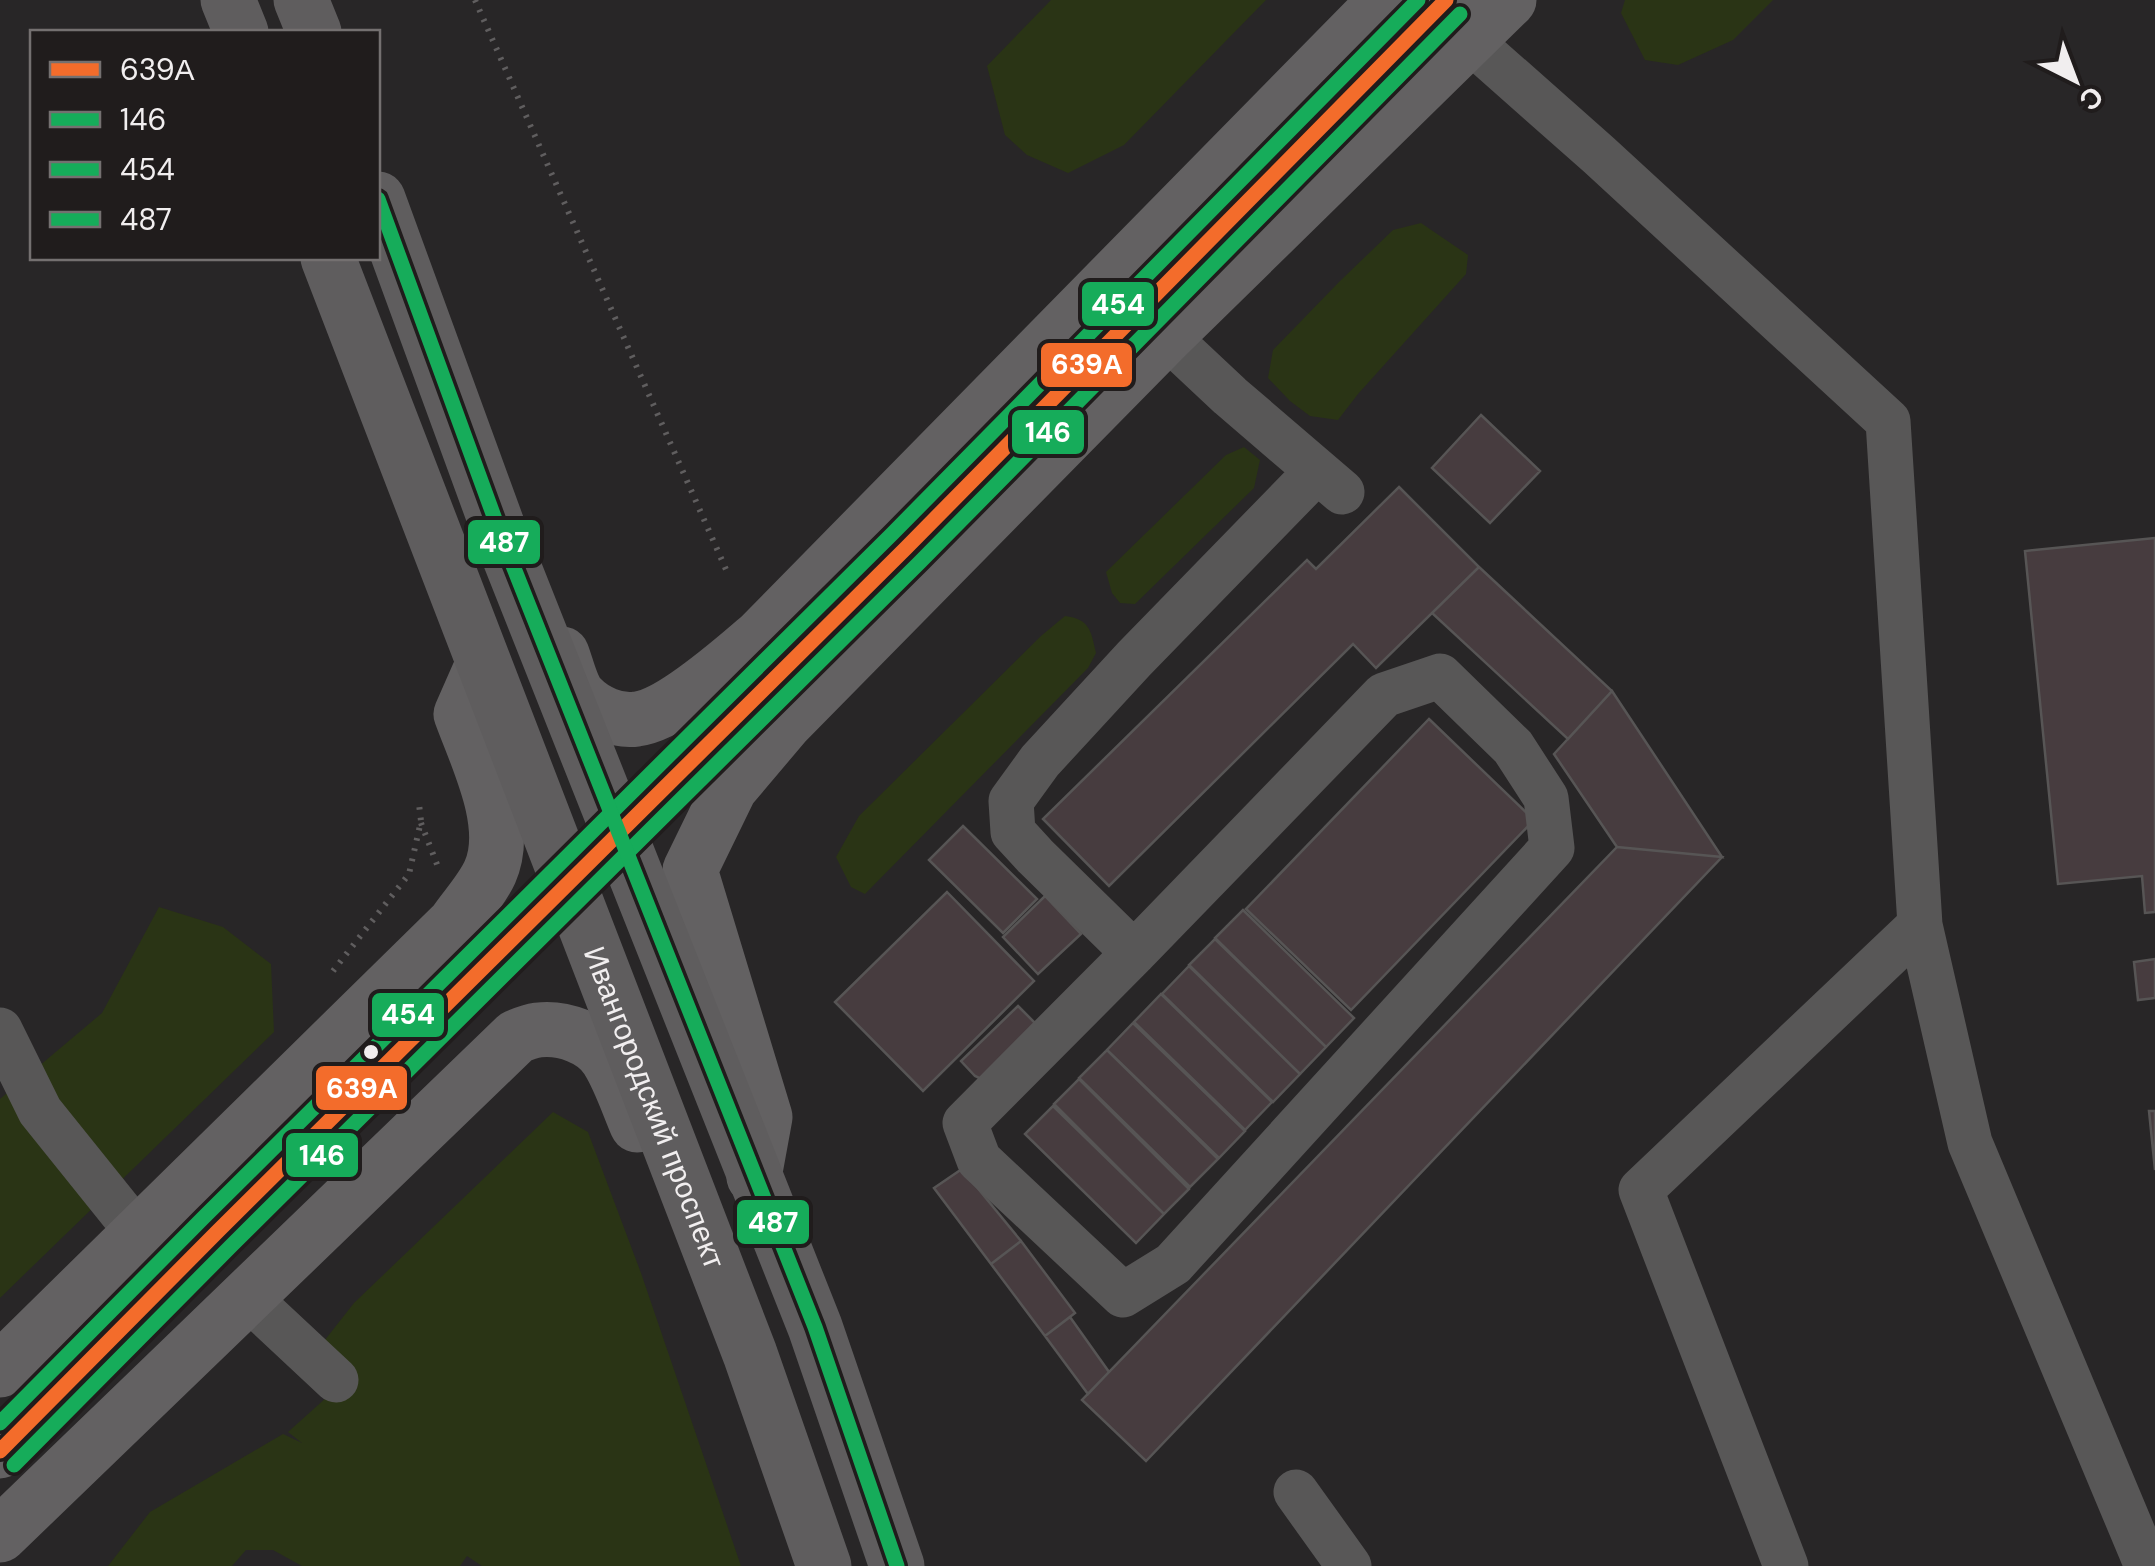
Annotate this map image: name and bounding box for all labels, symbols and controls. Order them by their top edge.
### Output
legend [30,30,380,260]
north arrow [2025,30,2125,130]
text: 639А [120,50,195,89]
text: С [2071,78,2111,119]
text: 146 [120,100,166,139]
text: 454 [120,150,175,189]
text: 487 [120,200,172,239]
line badge: 454 [1080,280,1156,328]
text: 454 [1091,286,1145,323]
line badge: 639А [1039,341,1134,389]
text: 639А [1051,346,1123,383]
line badge: 146 [1010,408,1086,456]
text: 146 [1025,414,1071,451]
line badge: 487 [466,518,542,566]
text: 487 [479,524,529,561]
street label: Ивангородский проспект [575,941,735,1274]
line badge: 454 [370,991,446,1039]
text: 454 [381,996,435,1033]
unlabelled marker [361,1042,381,1062]
line badge: 639А [314,1064,409,1112]
text: 639А [326,1070,398,1107]
line badge: 146 [284,1131,360,1179]
text: 146 [299,1137,345,1174]
line badge: 487 [735,1198,811,1246]
text: 487 [748,1204,798,1241]

